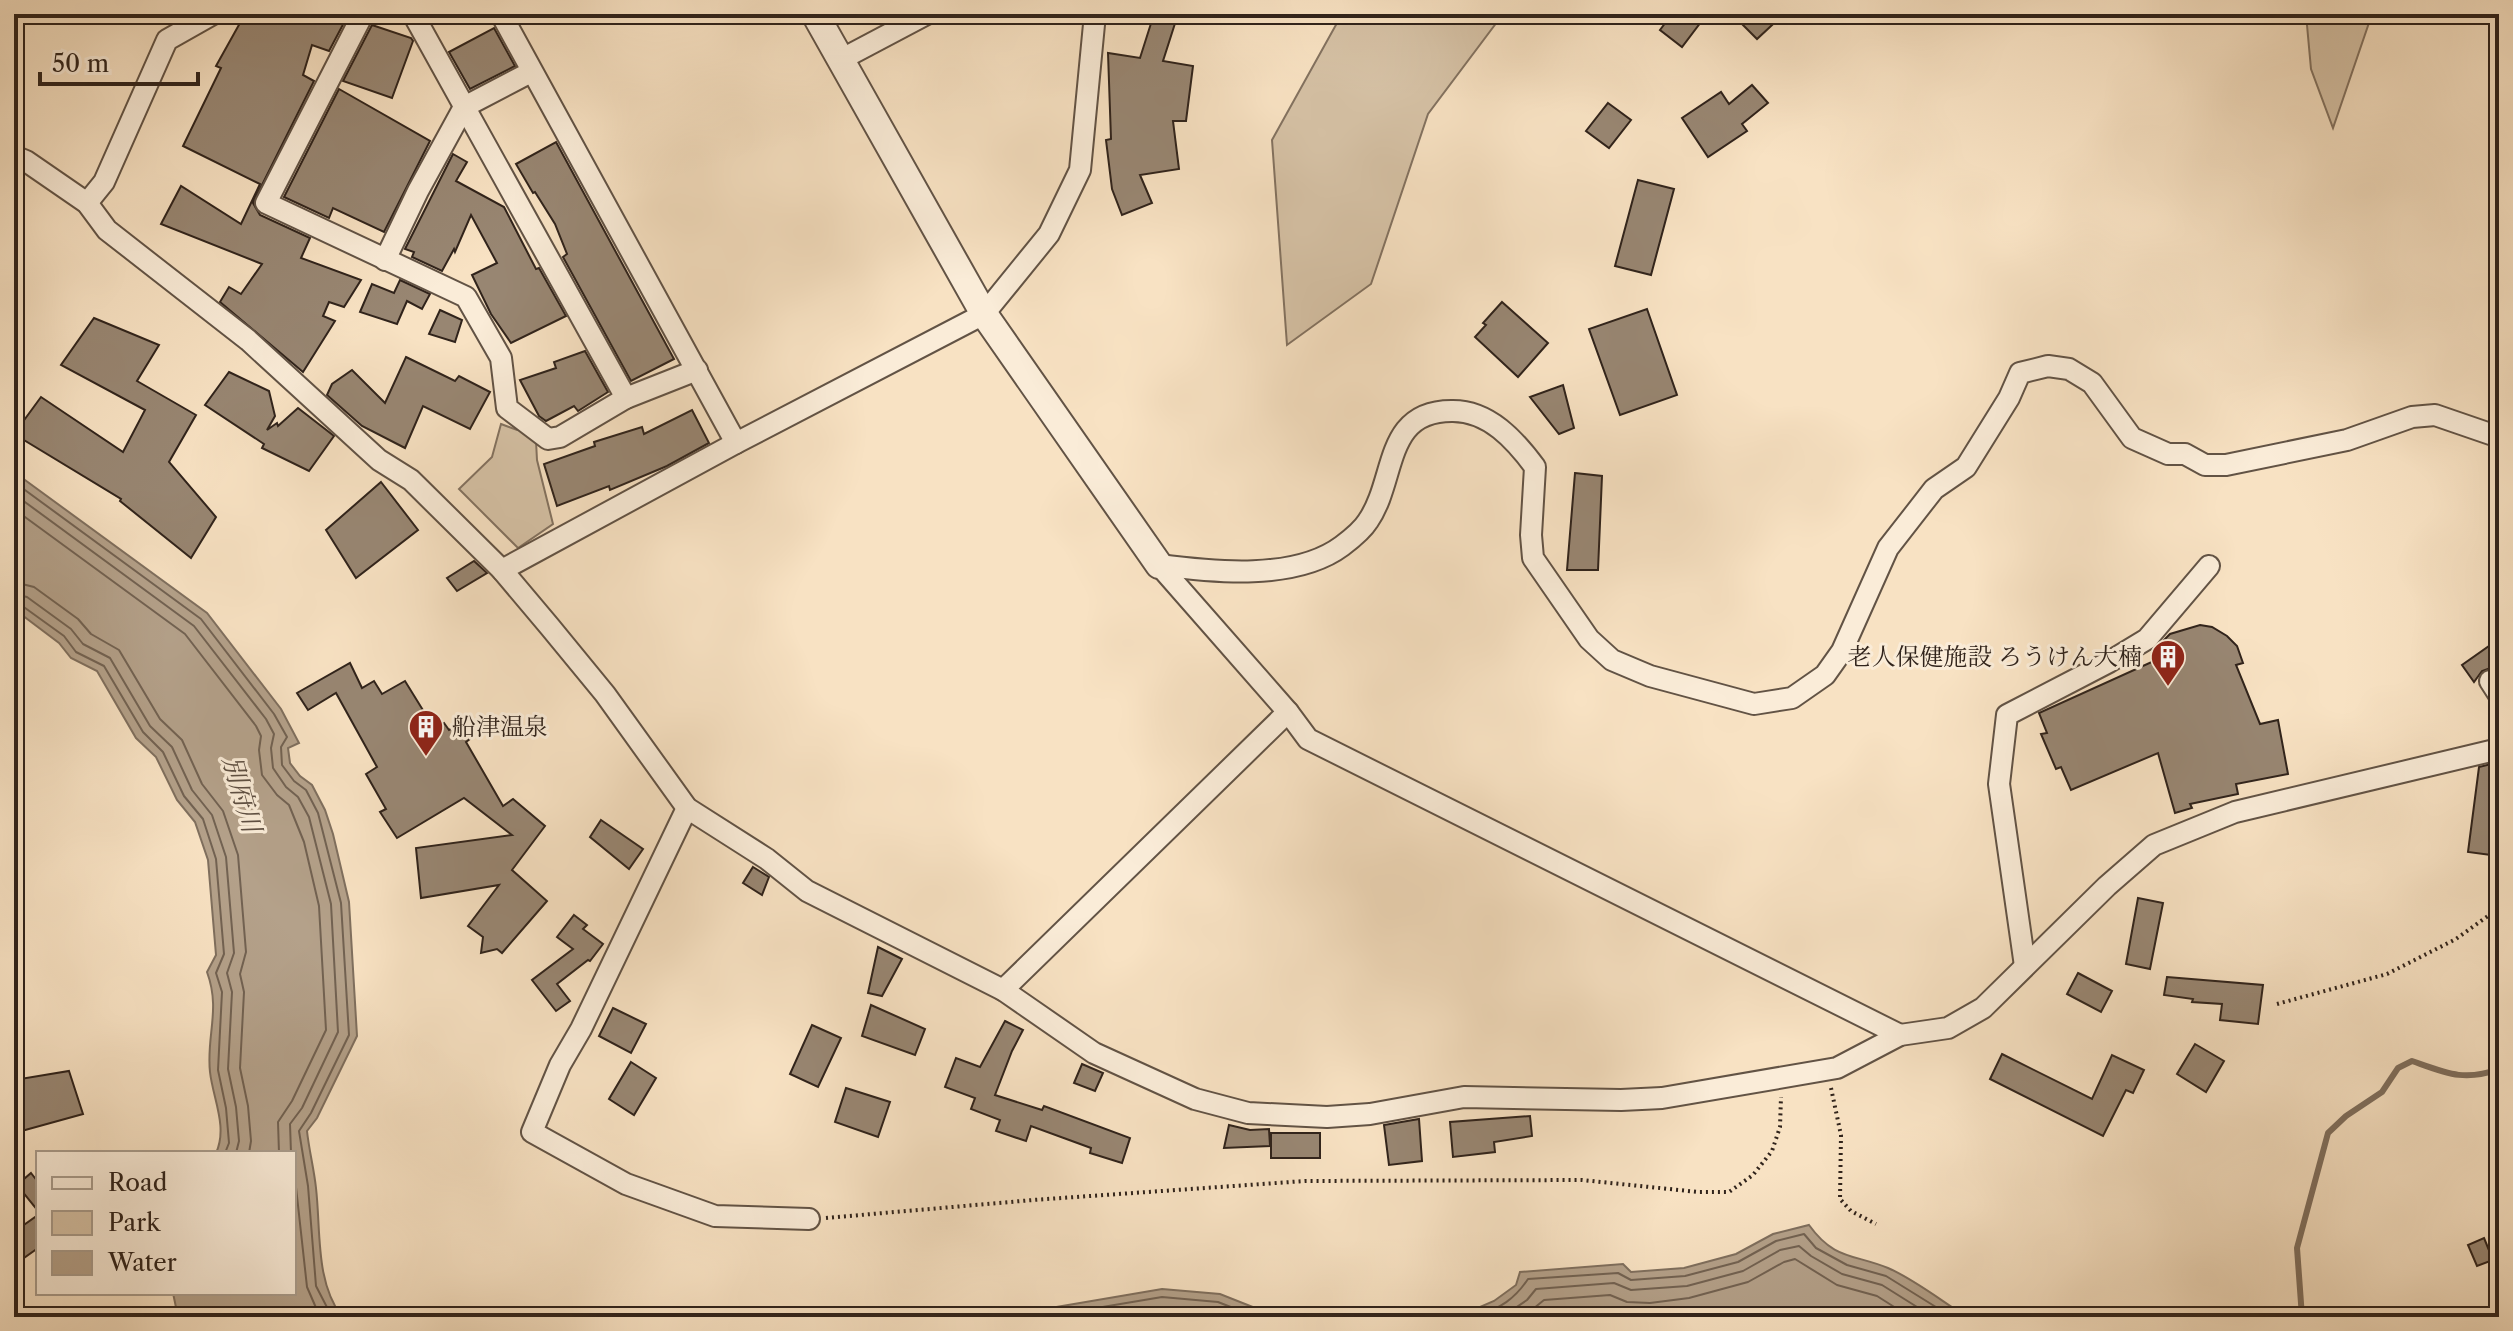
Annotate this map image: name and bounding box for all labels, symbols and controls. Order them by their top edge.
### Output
scale bar [40,36,198,86]
text: 50 m [52,49,109,78]
building icon: 老人保健施設 ろうけん大楠 [2149,638,2187,688]
place label: 老人保健施設 ろうけん大楠 [1848,642,2142,671]
building icon: 船津温泉 [407,708,445,758]
place label: 船津温泉 [452,712,548,741]
water label: 別府川 [216,752,269,839]
legend [36,1151,296,1295]
text: Road [108,1168,168,1197]
text: Park [108,1208,161,1237]
text: Water [107,1248,177,1277]

